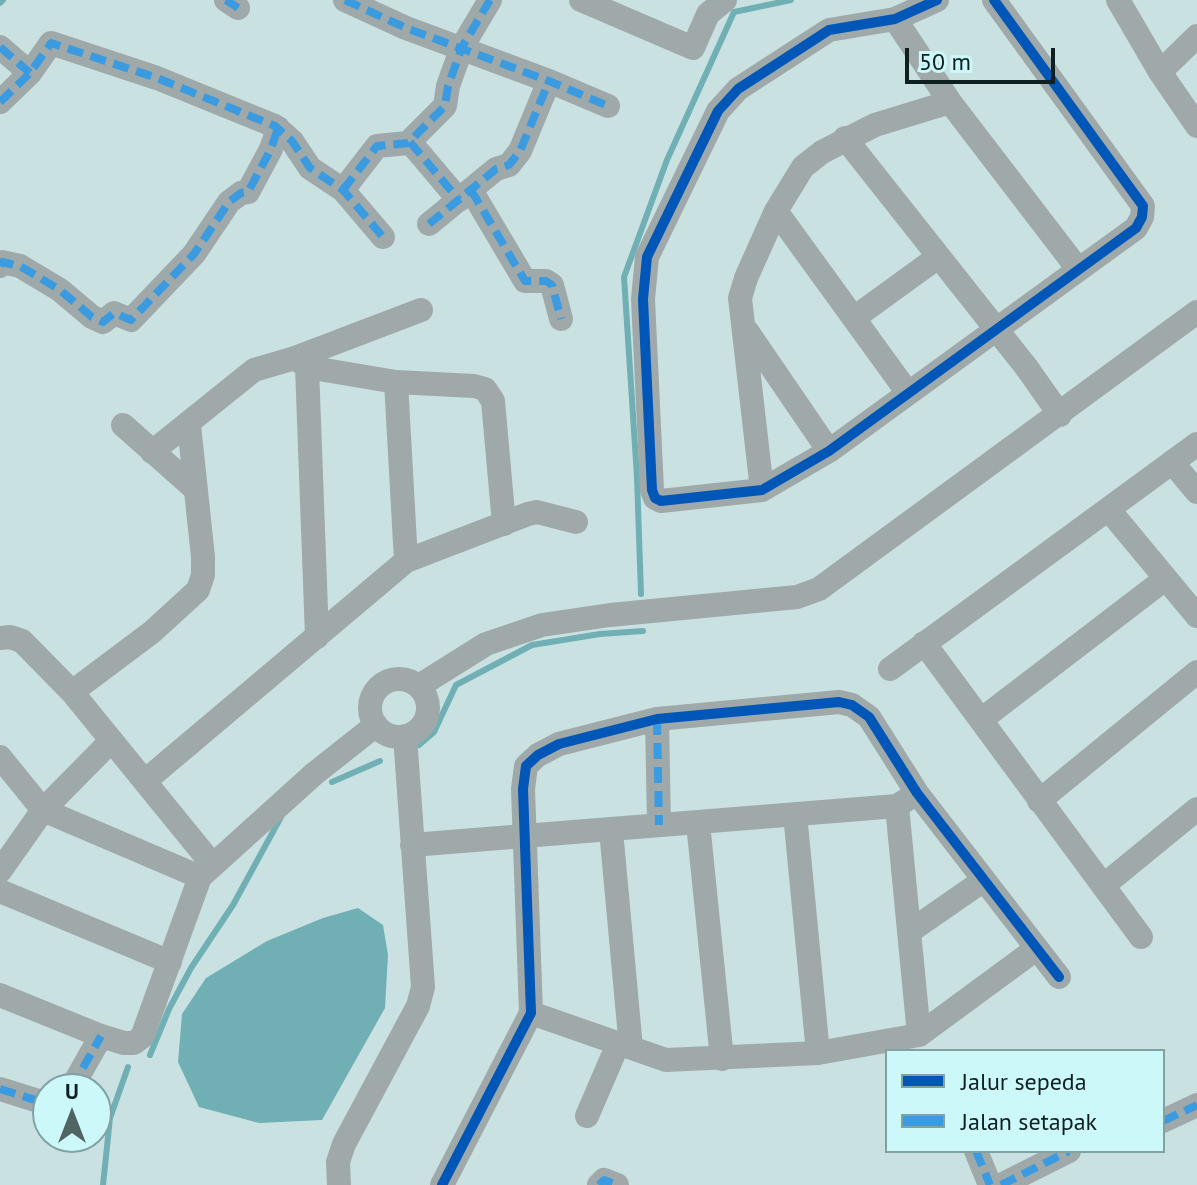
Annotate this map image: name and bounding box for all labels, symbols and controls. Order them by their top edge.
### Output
scale bar [909,32,1059,82]
text: 50 m [919,46,971,77]
legend [885,1049,1165,1153]
text: Jalur sepeda [961,1066,1087,1097]
north arrow [32,1073,112,1153]
text: U [65,1077,79,1105]
text: Jalan setapak [961,1106,1097,1137]

